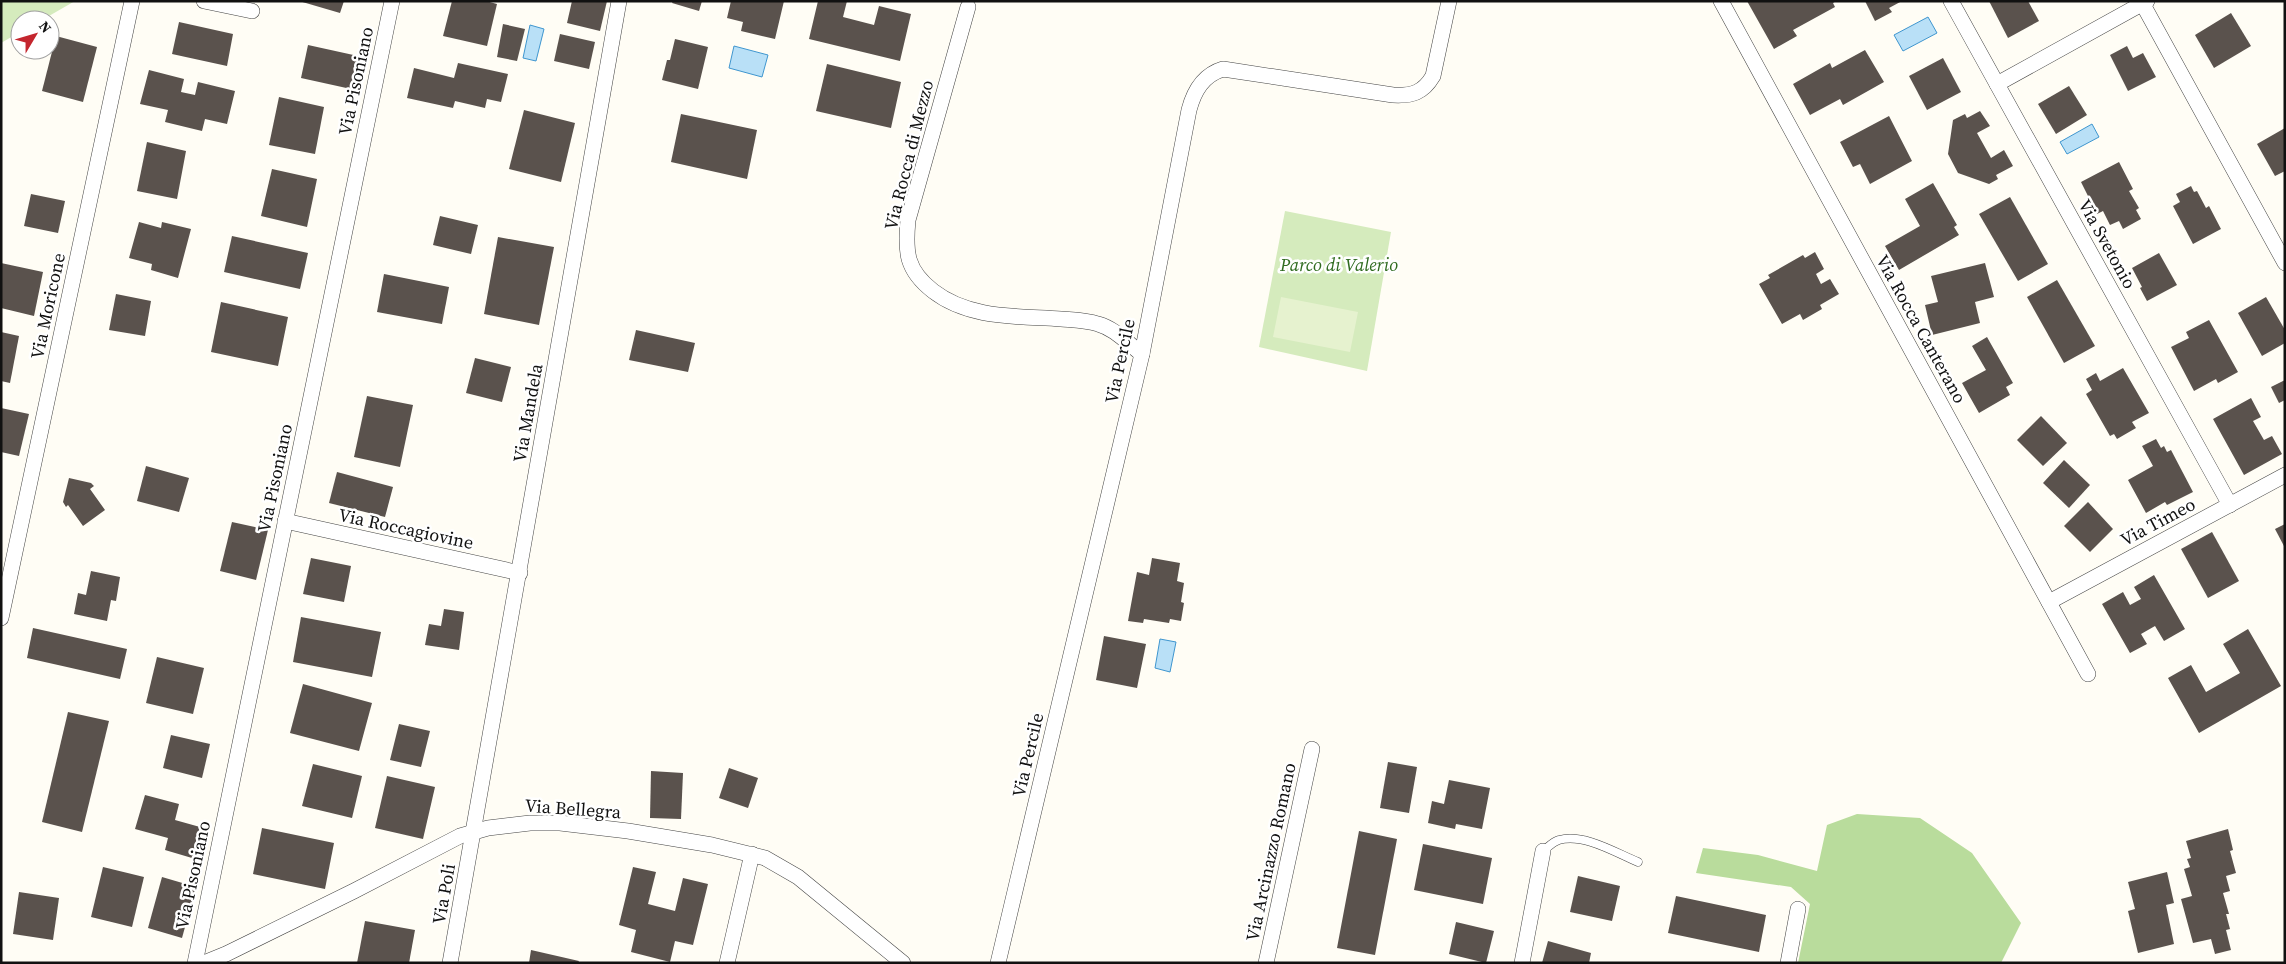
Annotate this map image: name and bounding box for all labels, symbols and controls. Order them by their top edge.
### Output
north arrow [10,10,60,60]
text: N [34,17,56,37]
street label: Via Pisoniano [332,24,379,137]
street label: Via Rocca di Mezzo [878,77,939,233]
street label: Via Svetonio [2073,194,2142,293]
street label: Via Rocca Canterano [1870,250,1973,408]
street label: Via Moricone [24,251,71,361]
park label: Parco di Valerio [1279,252,1398,277]
street label: Via Percile [1098,316,1141,405]
street label: Via Mandela [507,361,549,464]
street label: Via Pisoniano [251,421,298,534]
street label: Via Timeo [2116,491,2200,552]
street label: Via Roccagiovine [336,502,476,555]
street label: Via Percile [1006,710,1049,800]
street label: Via Arcinazzo Romano [1239,760,1302,943]
street label: Via Bellegra [524,793,623,824]
street label: Via Pisoniano [169,818,216,931]
street label: Via Poli [426,862,461,926]

